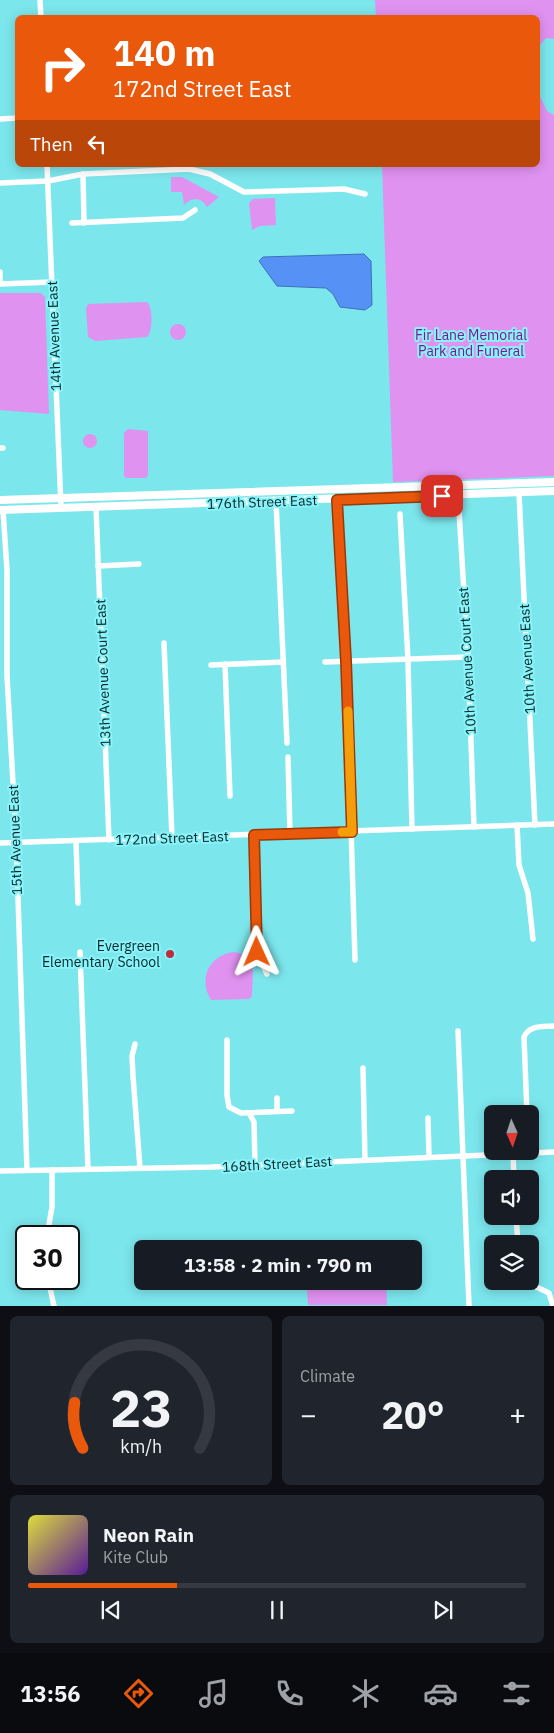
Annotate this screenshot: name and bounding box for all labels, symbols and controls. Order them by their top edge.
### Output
text: 140 m [113,30,216,76]
icon: right [30,35,95,100]
text: 172nd Street East [113,74,291,103]
icon: left [83,130,111,158]
text: Then [30,132,73,156]
street label: 14th Avenue East [43,280,65,391]
park label: Fir Lane Memorial Park and Funeral [415,326,527,360]
pin [421,475,463,517]
icon: arrive [428,482,456,510]
street label: 176th Street East [207,491,318,513]
street label: 10th Avenue Court East [454,586,480,735]
street label: 13th Avenue Court East [91,599,115,747]
street label: 10th Avenue East [515,603,539,715]
street label: 15th Avenue East [4,784,26,895]
street label: 172nd Street East [115,827,229,849]
position arrow [230,925,282,977]
place label: Evergreen Elementary School [42,937,160,971]
marker: Evergreen Elementary School [164,948,176,960]
north arrow [484,1105,539,1160]
map controls [484,1105,539,1290]
street label: 168th Street East [221,1152,333,1176]
button: sound [484,1170,539,1225]
speed limit sign: 30 [15,1225,80,1290]
button: layers [484,1235,539,1290]
text: 13:58 · 2 min · 790 m [184,1253,372,1277]
text: Climate [300,1366,355,1386]
text: 23 [110,1374,172,1441]
text: 20° [381,1390,445,1439]
text: − [300,1396,317,1433]
text: + [509,1396,526,1433]
text: km/h [120,1435,162,1458]
text: Neon Rain [103,1523,194,1547]
text: Kite Club [103,1547,168,1567]
icon: previous [97,1596,125,1624]
icon: pause [263,1596,291,1624]
icon: next [429,1596,457,1624]
icon: directions [121,1676,156,1711]
icon: music [196,1676,231,1711]
icon: phone [272,1676,307,1711]
icon: climate [348,1676,383,1711]
icon: car [423,1676,458,1711]
icon: filters [499,1676,534,1711]
text: 13:56 [20,1679,80,1708]

